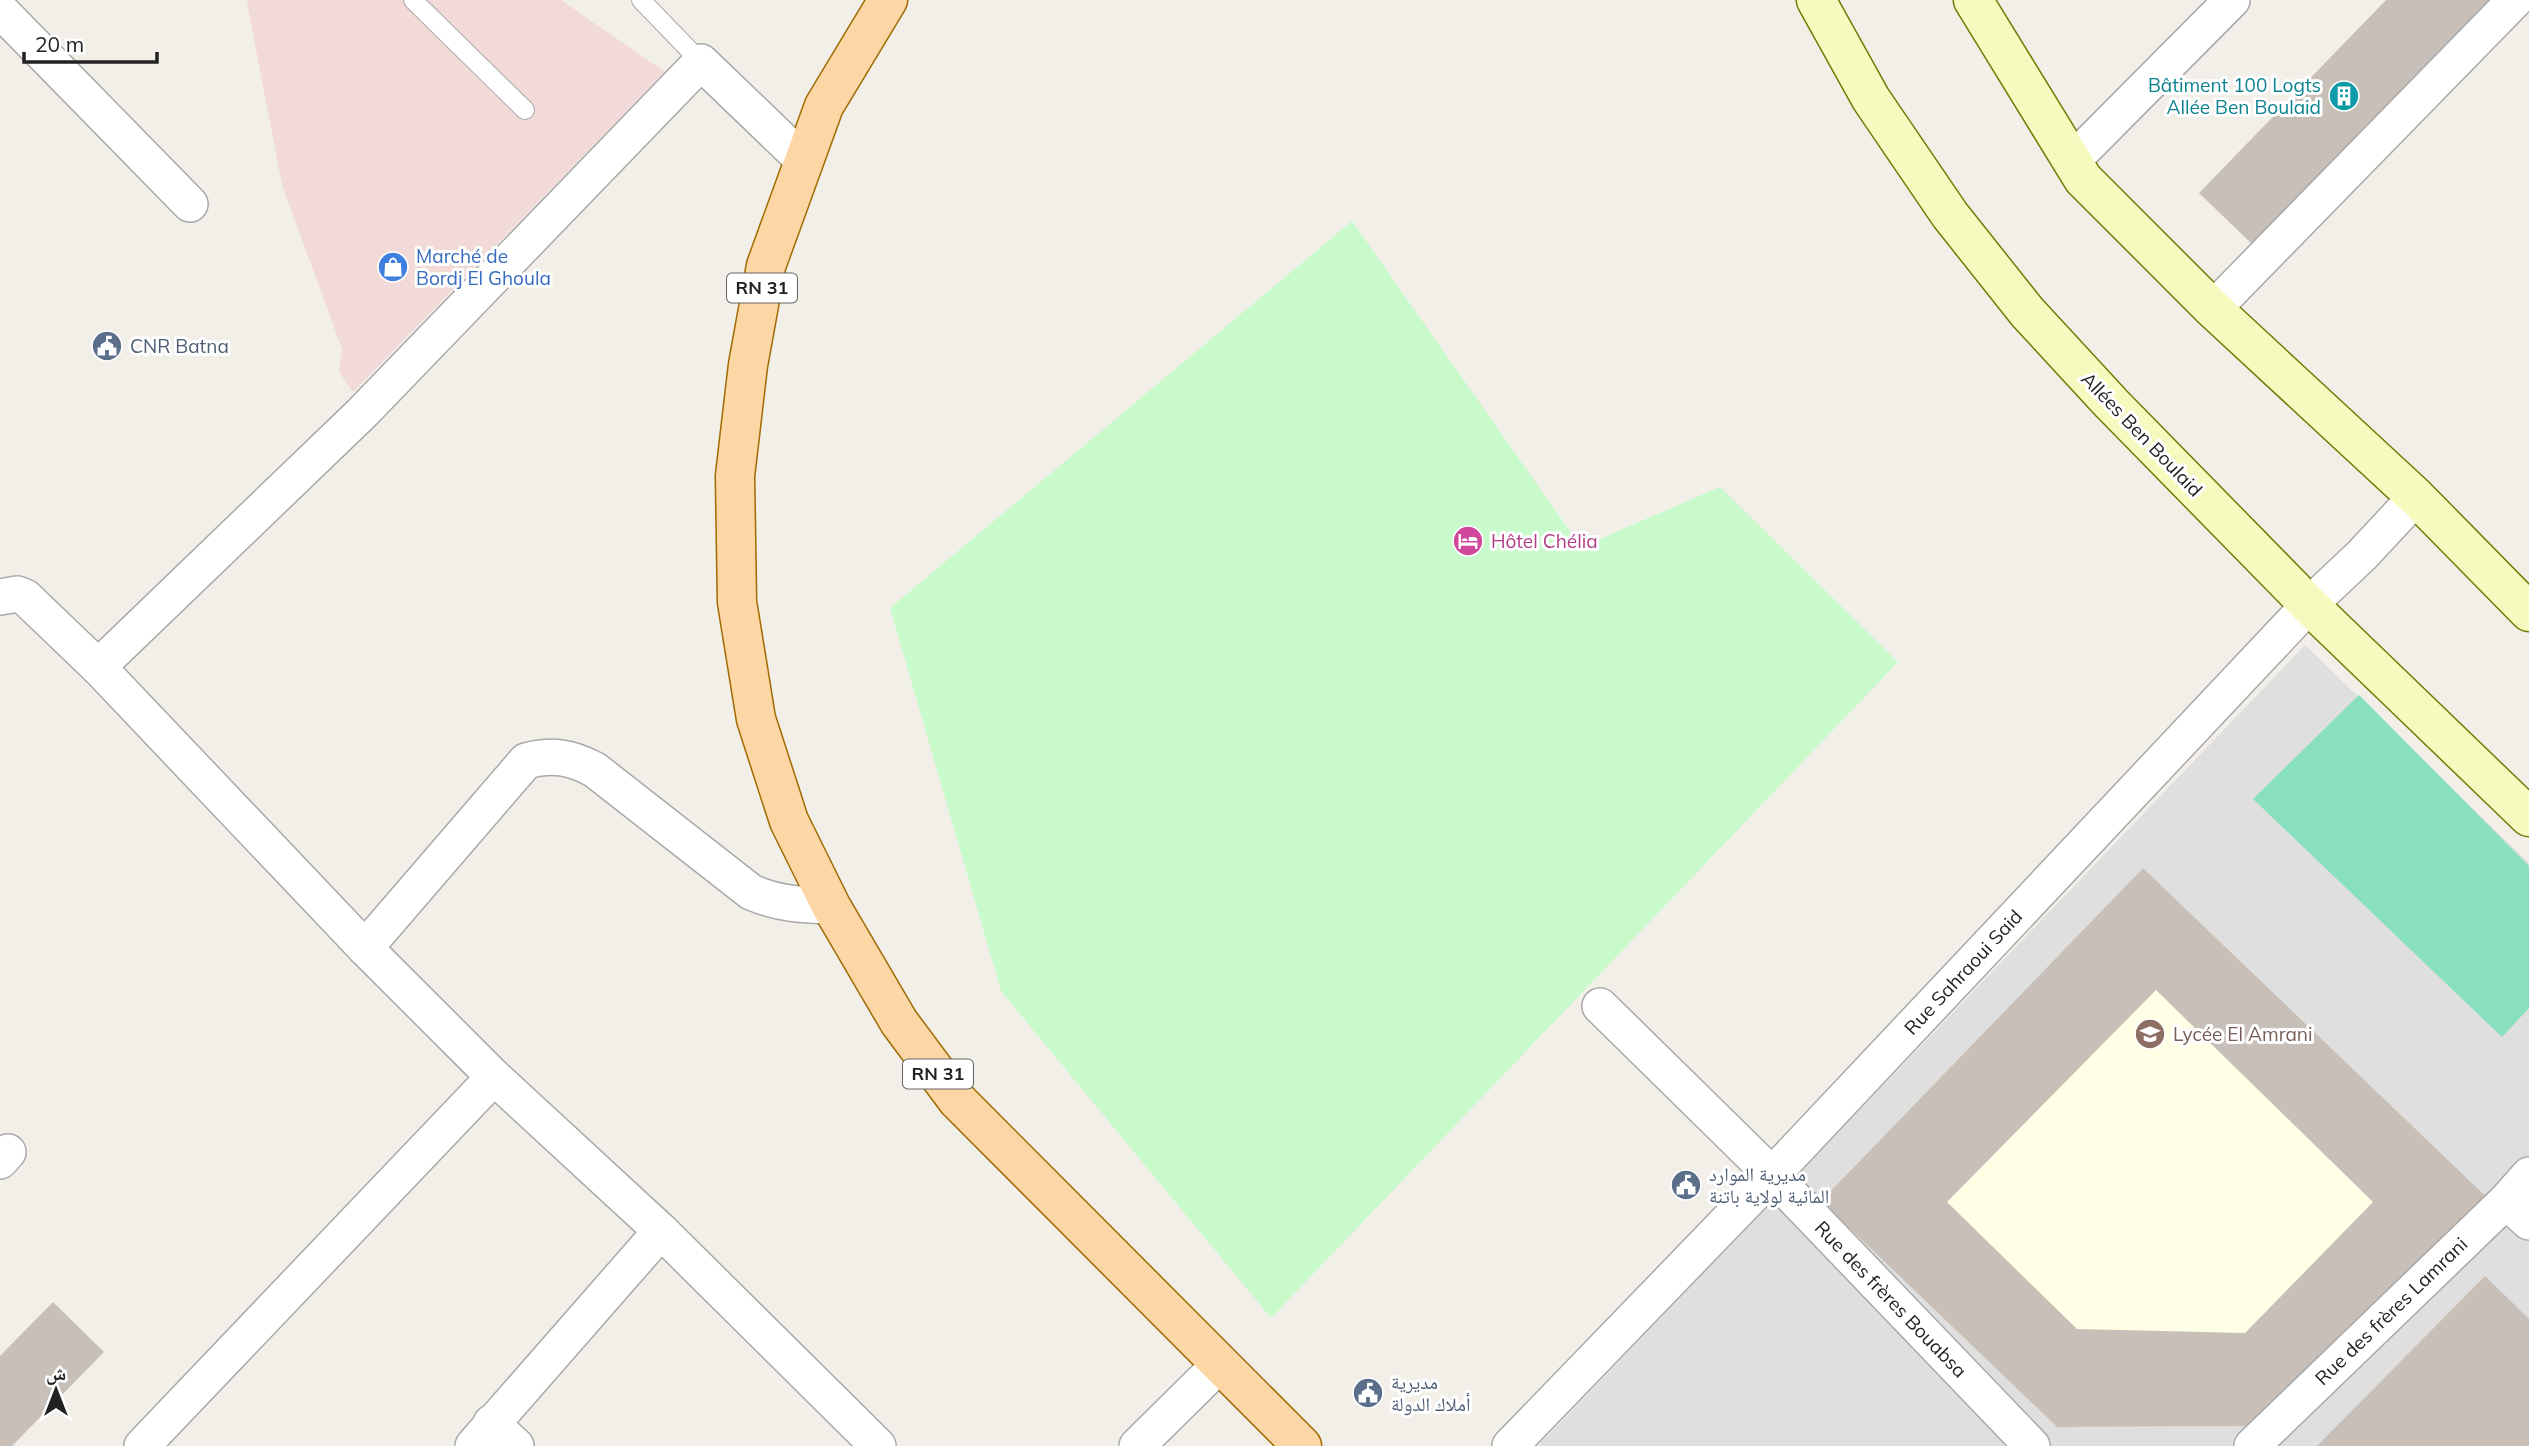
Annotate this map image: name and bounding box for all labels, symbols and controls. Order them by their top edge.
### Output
scale bar [24,21,158,65]
text: 20 m [35,31,84,57]
place label: Bâtiment 100 Logts Allée Ben Boulaid [2148,73,2321,119]
building icon: Bâtiment 100 Logts Allée Ben Boulaid [2327,79,2361,113]
place label: Marché de Bordj El Ghoula [416,244,551,290]
shop icon: Marché de Bordj El Ghoula [376,250,410,284]
road number: RN 31 [727,274,797,302]
public building icon: CNR Batna [90,329,124,363]
place label: CNR Batna [130,334,229,358]
street label: Allées Ben Boulaid [2076,367,2208,501]
hotel icon: Hôtel Chélia [1451,524,1485,558]
place label: Hôtel Chélia [1491,529,1598,553]
street label: Rue Sahraoui Said [1899,904,2027,1040]
school or university icon: Lycée El Amrani [2133,1017,2167,1051]
place label: Lycée El Amrani [2173,1022,2313,1046]
road number: RN 31 [903,1059,973,1088]
place label: مديرية الموارد المائية لولاية باتنة [1709,1162,1829,1208]
public building icon: مديرية الموارد المائية لولاية باتنة [1669,1168,1703,1202]
street label: Rue des frères Bouabsa [1810,1216,1972,1382]
street label: Rue des frères Lamrani [2310,1232,2472,1390]
north arrow [21,1355,91,1425]
text: ش [46,1361,66,1385]
place label: مديرية أملاك الدولة [1391,1370,1470,1416]
public building icon: مديرية أملاك الدولة [1351,1376,1385,1410]

